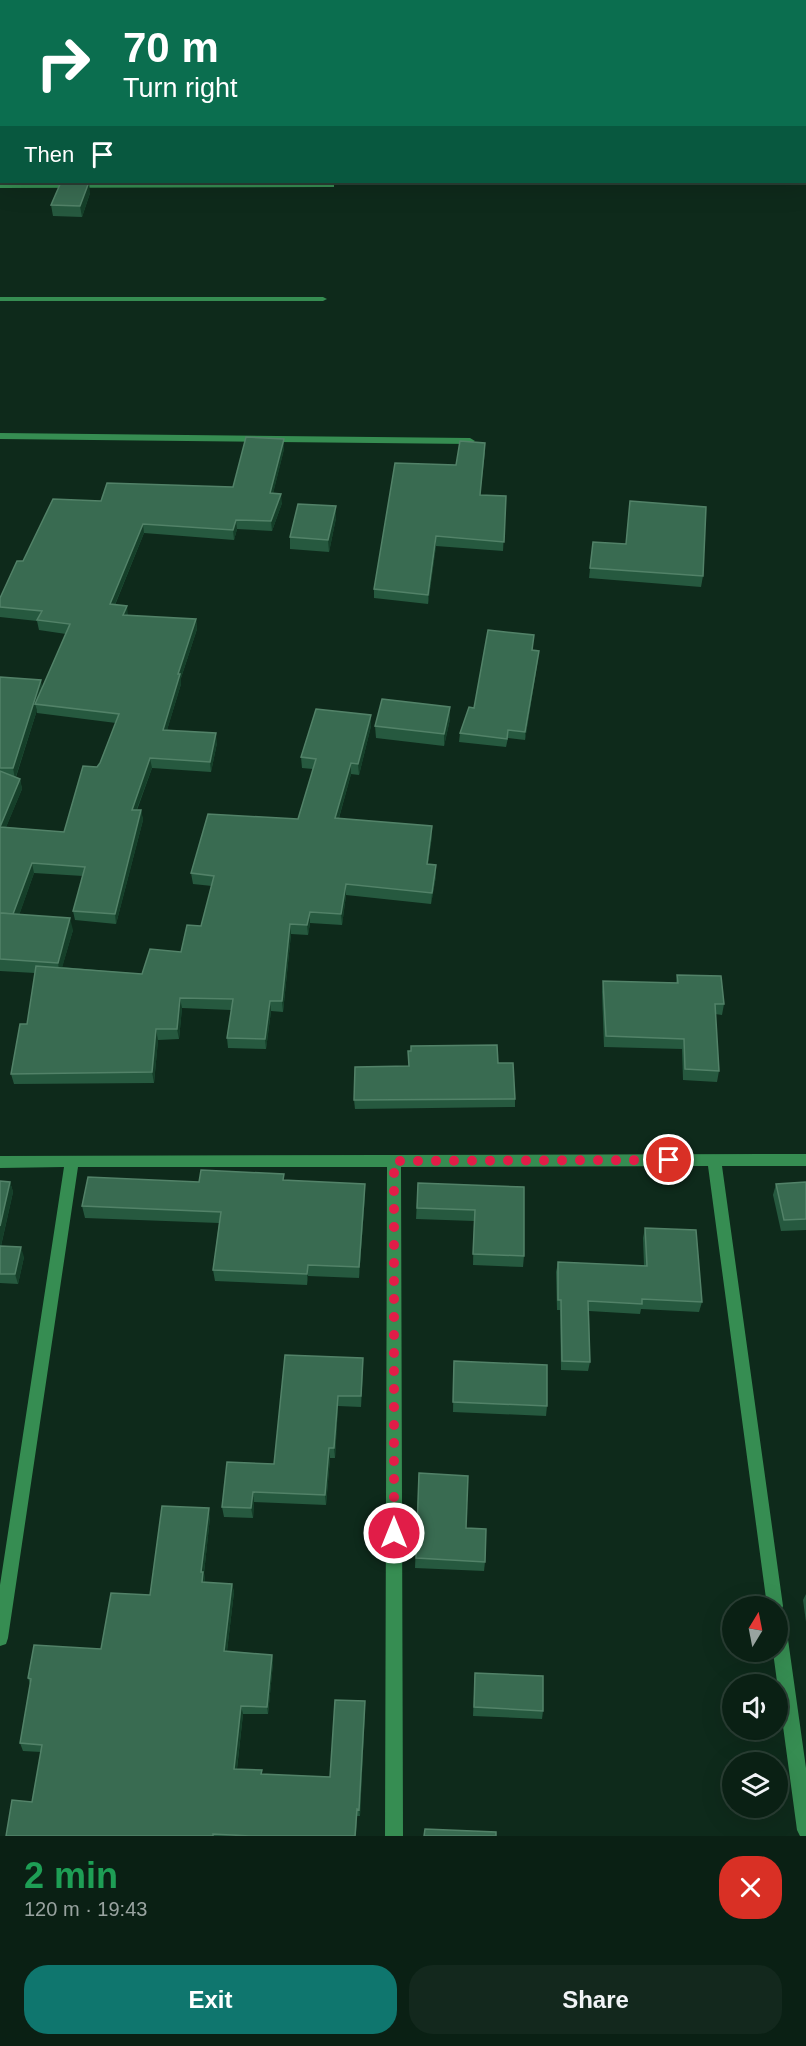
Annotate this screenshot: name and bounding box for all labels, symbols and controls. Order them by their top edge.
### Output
icon: right [24,24,102,102]
text: 70 m [123,24,219,71]
text: Turn right [123,73,238,103]
icon: arrive [86,138,119,171]
text: Then [24,142,74,167]
pin [643,1134,694,1185]
icon: arrive [652,1143,685,1176]
position arrow [362,1501,426,1565]
north arrow [722,1596,788,1662]
map controls [722,1596,788,1818]
button: sound [722,1674,788,1740]
button: layers [722,1752,788,1818]
text: 2 min [24,1855,118,1896]
button: close [719,1856,782,1919]
text: 120 m · 19:43 [24,1898,147,1920]
button: Exit [24,1965,397,2034]
button: Share [409,1965,782,2034]

